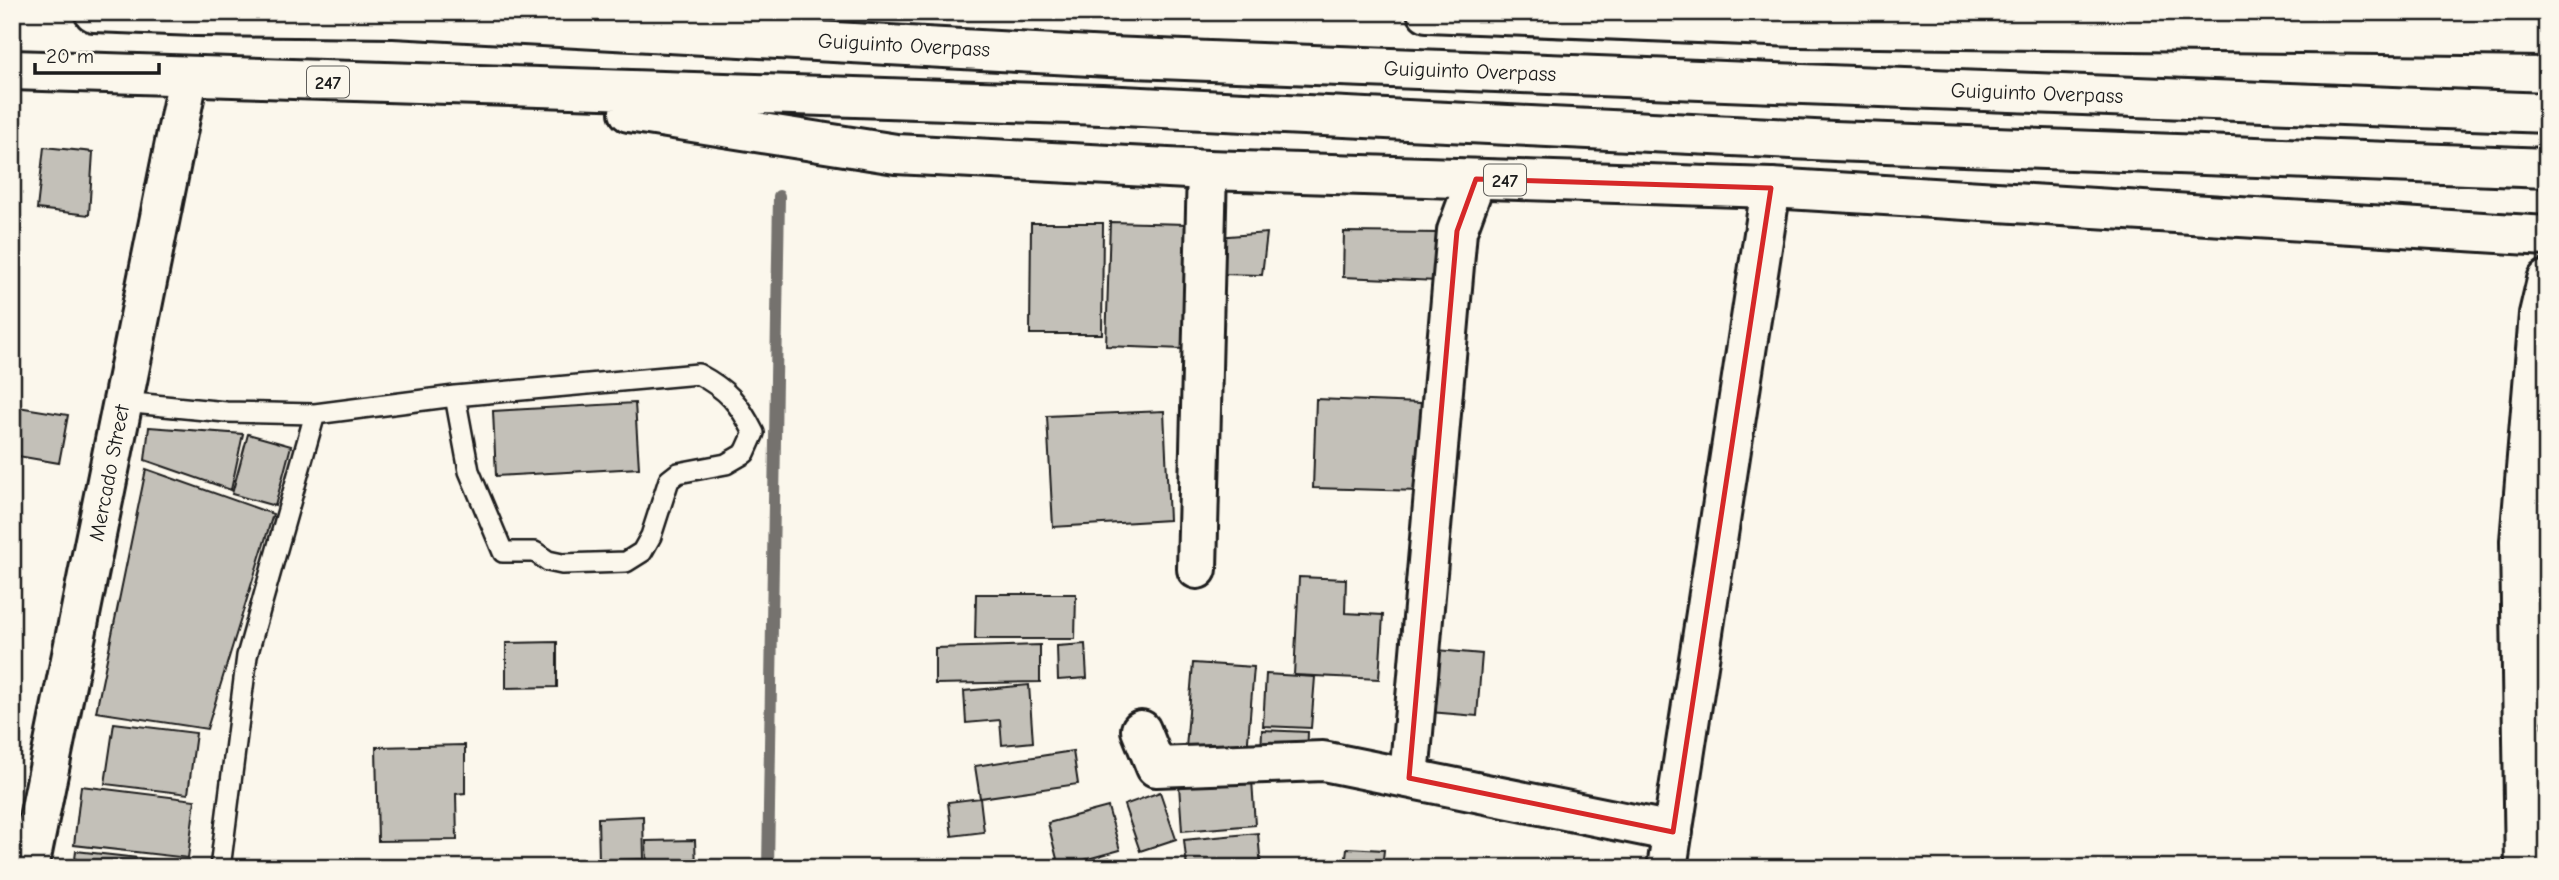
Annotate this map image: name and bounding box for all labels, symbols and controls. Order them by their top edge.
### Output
street label: Guiguinto Overpass [817,29,991,61]
scale bar [35,32,159,76]
text: 20 m [46,44,94,68]
street label: Guiguinto Overpass [1383,56,1557,86]
road number: 247 [307,66,349,97]
street label: Guiguinto Overpass [1950,78,2124,108]
road number: 247 [1484,164,1526,196]
street label: Mercado Street [84,402,134,543]

